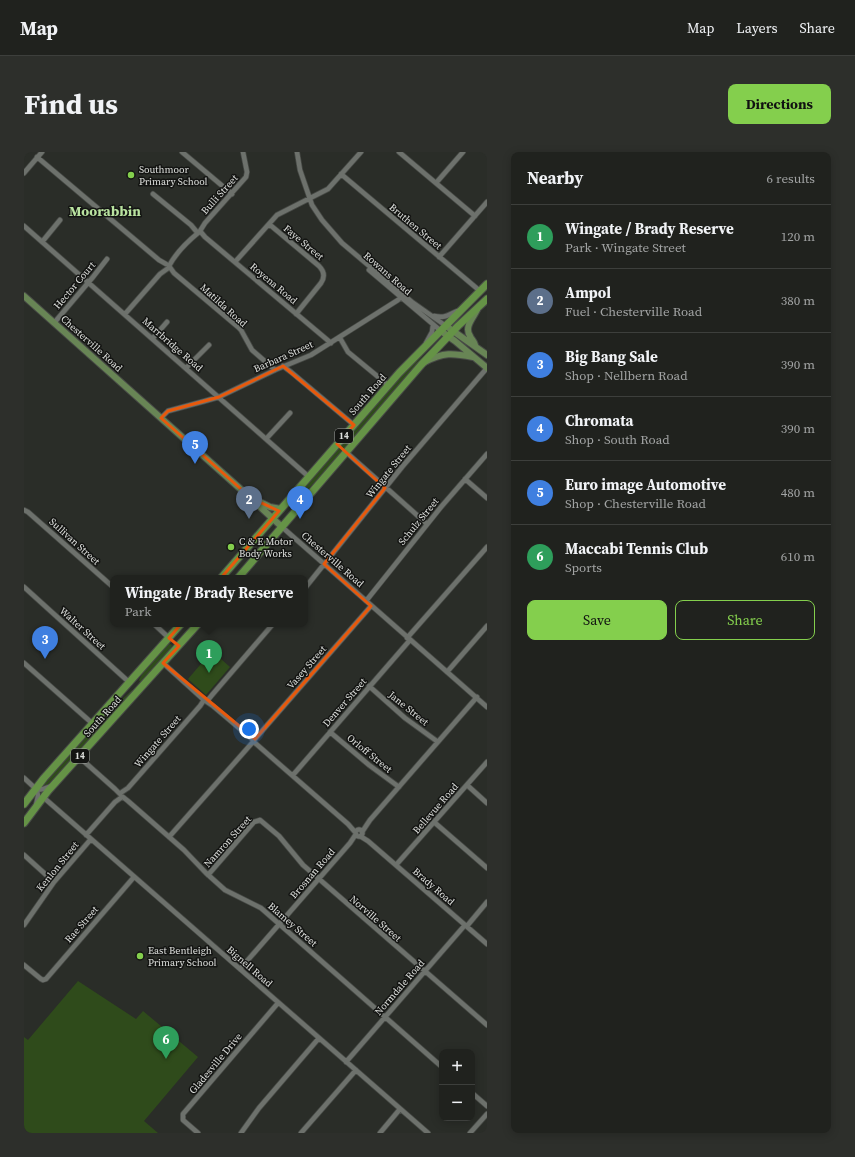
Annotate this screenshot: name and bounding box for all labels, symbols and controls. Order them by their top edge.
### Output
text: Map [20,15,58,41]
text: Map [687,18,714,38]
text: Layers [736,18,778,38]
text: Share [800,18,835,38]
button: Directions [728,84,831,124]
text: Find us [24,85,118,123]
place label: Southmoor Primary School [139,163,208,188]
text: Nearby [527,166,583,190]
marker: Southmoor Primary School [126,170,136,180]
text: 6 results [767,170,815,187]
street label: Bulli Street [198,171,241,217]
district label: Moorabbin [69,201,141,221]
street label: Bruthen Street [387,201,445,253]
text: Wingate / Brady Reserve [565,218,734,239]
street label: Faye Street [281,222,327,263]
text: 1 [536,228,544,245]
text: 120 m [781,228,815,245]
text: Park · Wingate Street [565,239,686,256]
street label: Rowans Road [361,249,415,298]
street label: Hector Court [51,258,99,312]
street label: Royena Road [247,260,300,307]
street label: Matilda Road [197,281,250,330]
text: Ampol [565,282,611,303]
text: 2 [536,292,544,309]
text: 380 m [781,292,815,309]
text: Fuel · Chesterville Road [565,303,702,320]
street label: Chesterville Road [58,312,125,375]
street label: Marrbridge Road [140,315,206,374]
street label: Barbara Street [251,337,316,375]
text: Big Bang Sale [565,346,658,367]
text: 3 [536,356,544,373]
text: 390 m [781,356,815,373]
text: Shop · Nellbern Road [565,367,688,384]
street label: South Road [346,371,389,418]
text: Chromata [565,410,634,431]
text: 4 [536,420,544,437]
text: 390 m [781,420,815,437]
road number: 14 [335,429,353,443]
pin: 5 [182,431,208,464]
text: Shop · South Road [565,431,670,448]
street label: Wingate Street [363,441,414,501]
text: Euro image Automotive [565,474,726,495]
text: 5 [536,484,544,501]
text: 480 m [781,484,815,501]
pin: 2 [236,486,262,519]
pin: 4 [287,486,313,519]
street label: Schulz Street [395,494,442,548]
text: Shop · Chesterville Road [565,495,706,512]
street label: Sullivan Street [47,515,103,568]
street label: Chesterville Road [299,529,367,590]
place label: C & E Motor Body Works [239,535,293,560]
text: Maccabi Tennis Club [565,538,708,559]
marker: C & E Motor Body Works [226,542,236,552]
text: 6 [536,548,544,565]
text: 610 m [781,548,815,565]
text: Sports [565,559,602,576]
popup [110,575,308,627]
text: Wingate / Brady Reserve [125,582,293,603]
button: Save [527,600,667,640]
button: Share [675,600,815,640]
text: Park [125,603,151,620]
street label: Walter Street [57,604,109,653]
pin: 3 [32,626,58,659]
pin: 1 [196,640,222,673]
street label: Vasey Street [284,642,329,692]
street label: Denver Street [320,675,370,729]
street label: Jane Street [385,688,432,729]
street label: South Road [81,693,124,739]
street label: Wingate Street [131,712,184,770]
your location [239,719,259,739]
street label: Orloff Street [344,731,396,776]
road number: 14 [71,749,89,763]
street label: Bellevue Road [410,780,461,836]
street label: Namron Street [201,812,254,870]
street label: Kenlon Street [33,838,82,894]
street label: Brosnan Road [287,845,338,901]
street label: Brady Road [410,865,457,908]
street label: Norville Street [347,892,405,945]
street label: Blamey Street [265,899,321,950]
street label: Rae Street [62,903,101,946]
street label: Bignell Road [224,943,275,990]
place label: East Bentleigh Primary School [148,944,217,969]
marker: East Bentleigh Primary School [135,951,145,961]
street label: Normdale Road [372,957,427,1018]
pin: 6 [153,1026,179,1059]
street label: Gladesville Drive [186,1030,245,1096]
map controls [439,1049,475,1121]
button: + [439,1049,475,1085]
button: − [439,1085,475,1121]

